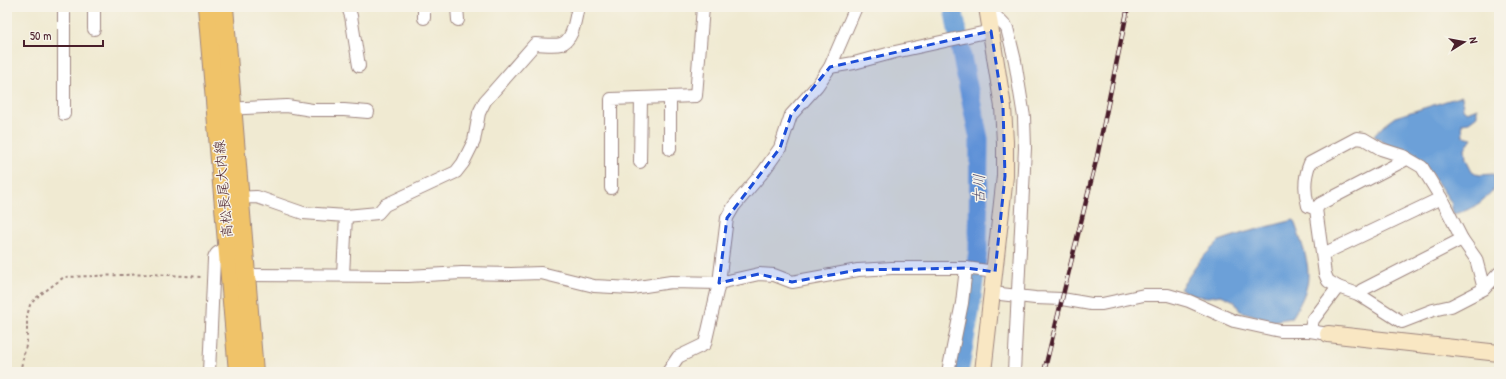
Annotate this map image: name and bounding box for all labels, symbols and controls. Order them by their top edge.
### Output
scale bar [24,22,103,48]
north arrow [1444,22,1484,62]
text: 50 m [30,27,51,44]
text: N [1466,36,1481,44]
street label: 高松長尾大内線 [209,139,236,239]
water label: 古川 [968,174,989,204]

